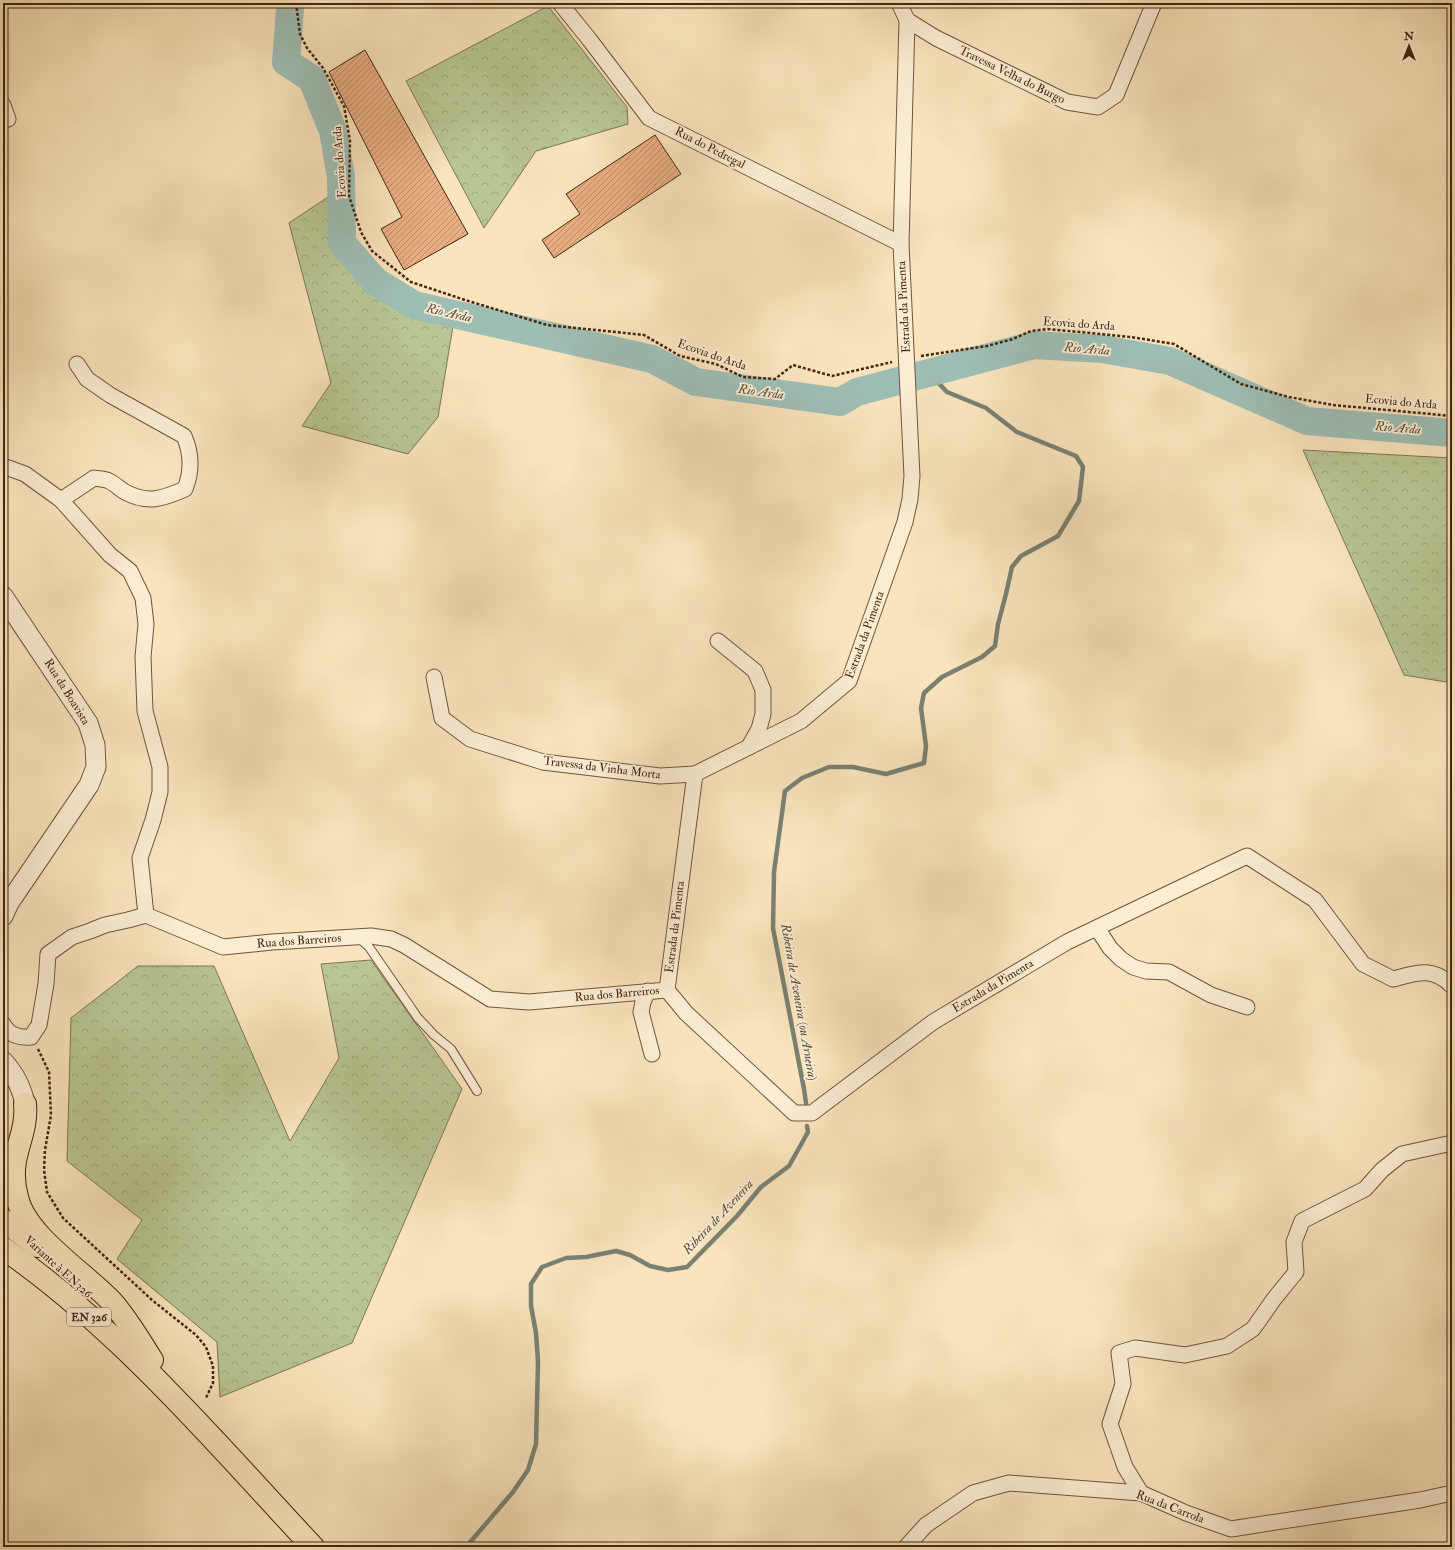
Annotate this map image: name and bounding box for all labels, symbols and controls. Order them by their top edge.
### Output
north arrow [1389,26,1429,66]
text: N [1403,30,1415,43]
street label: Travessa Velha do Burgo [956,43,1068,107]
street label: Ecovia do Arda [330,124,350,198]
street label: Rua do Pedregal [672,124,748,172]
street label: Estrada da Pimenta [894,260,914,353]
water label: Rio Arda [424,300,473,326]
street label: Ecovia do Arda [1043,314,1117,334]
street label: Ecovia do Arda [676,336,749,374]
water label: Rio Arda [1062,339,1111,359]
water label: Rio Arda [736,381,785,403]
street label: Ecovia do Arda [1364,391,1439,413]
water label: Rio Arda [1373,418,1422,438]
street label: Estrada da Pimenta [842,588,888,681]
street label: Rua da Boavista [41,656,94,729]
street label: Travessa da Vinha Morta [543,753,663,783]
street label: Estrada da Pimenta [662,879,688,974]
water label: Ribeira de Aveneira (ou Arneira) [777,921,821,1082]
street label: Rua dos Barreiros [256,931,342,951]
street label: Estrada da Pimenta [950,955,1037,1016]
street label: Rua dos Barreiros [574,983,660,1005]
water label: Ribeira de Aveneira [678,1176,757,1259]
street label: Variante à EN326 [21,1233,96,1302]
road number: EN 326 [67,1308,111,1326]
street label: Rua da Carrola [1134,1487,1207,1527]

